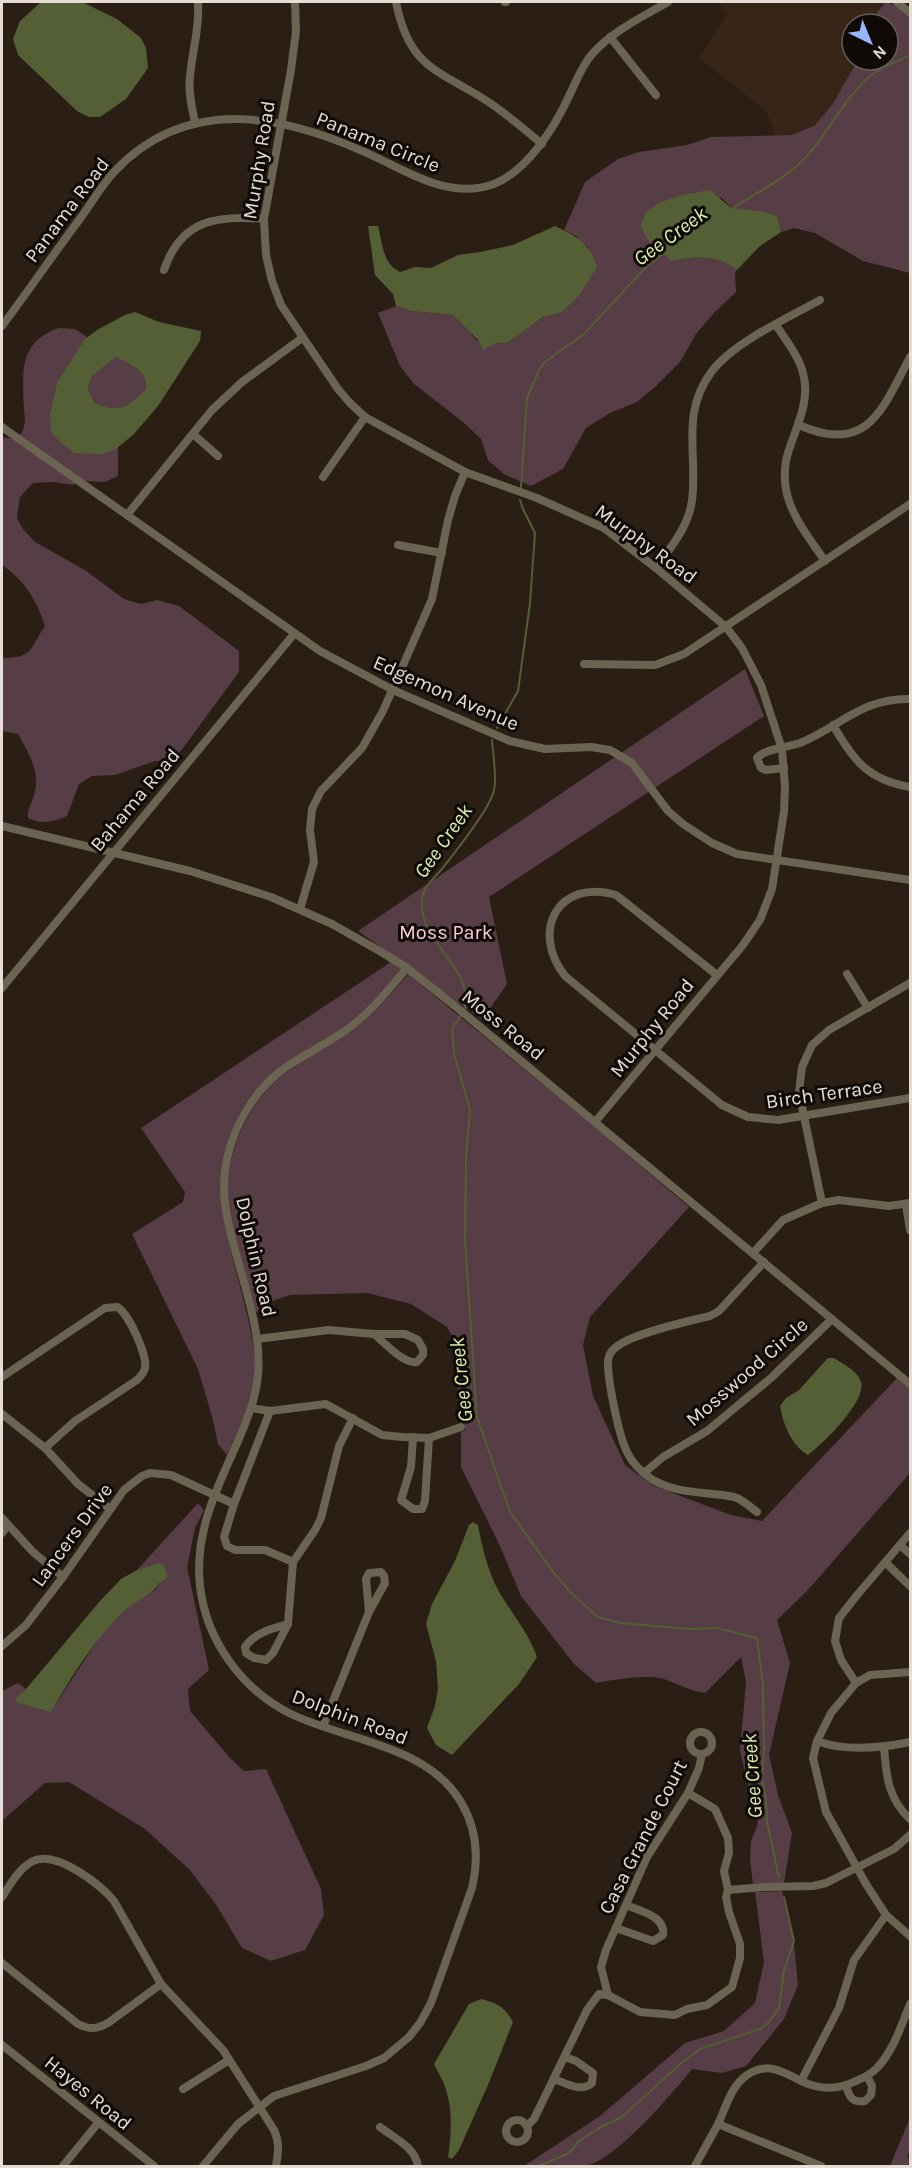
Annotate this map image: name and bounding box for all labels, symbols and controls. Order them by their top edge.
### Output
north arrow [840,12,900,72]
text: N [869,42,891,63]
street label: Murphy Road [238,99,280,221]
street label: Panama Circle [313,107,443,177]
street label: Panama Road [20,153,114,267]
water label: Gee Creek [629,201,712,271]
street label: Murphy Road [591,499,701,589]
street label: Edgemon Avenue [370,651,522,735]
street label: Bahama Road [85,744,185,856]
water label: Gee Creek [409,799,477,883]
park label: Moss Park [399,921,493,944]
street label: Murphy Road [605,974,699,1082]
street label: Moss Road [457,985,549,1065]
street label: Birch Terrace [764,1074,884,1114]
street label: Dolphin Road [231,1195,281,1319]
street label: Mosswood Circle [682,1313,812,1431]
water label: Gee Creek [445,1336,477,1424]
street label: Lancers Drive [27,1479,117,1591]
street label: Dolphin Road [289,1684,411,1750]
water label: Gee Creek [737,1732,767,1819]
street label: Casa Grande Court [594,1756,692,1918]
street label: Hayes Road [40,2051,136,2135]

